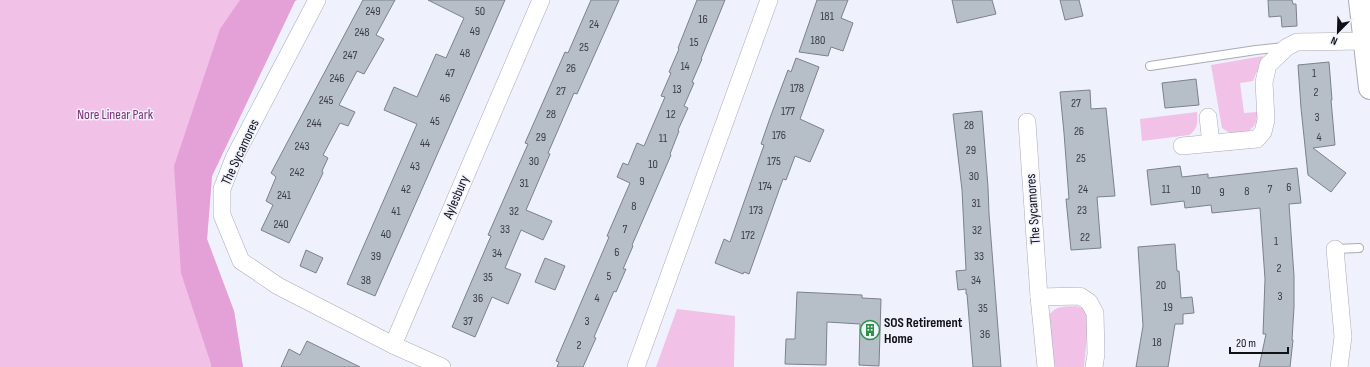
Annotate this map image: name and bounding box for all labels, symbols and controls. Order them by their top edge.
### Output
house number: 249 [365,4,381,19]
house number: 50 [475,4,485,19]
house number: 181 [820,9,835,24]
house number: 16 [698,12,708,27]
north arrow [1318,12,1358,52]
house number: 24 [589,17,599,32]
house number: 49 [470,24,480,39]
house number: 248 [354,25,370,40]
house number: 180 [811,33,825,48]
text: N [1329,34,1340,48]
house number: 15 [689,35,699,50]
house number: 25 [579,40,589,55]
house number: 48 [460,46,470,61]
house number: 247 [343,48,357,63]
house number: 14 [680,59,690,74]
house number: 26 [566,61,576,76]
house number: 47 [445,66,455,81]
house number: 1 [1312,66,1317,81]
house number: 246 [329,71,345,86]
house number: 178 [790,81,804,96]
house number: 13 [672,82,682,97]
house number: 27 [556,84,566,99]
house number: 2 [1314,85,1319,100]
house number: 46 [440,91,450,106]
house number: 245 [319,93,334,108]
house number: 27 [1071,96,1081,111]
house number: 177 [781,104,795,119]
park label: Nore Linear Park [77,106,154,123]
house number: 28 [546,107,556,122]
house number: 12 [666,107,676,122]
house number: 3 [1314,110,1320,125]
house number: 45 [430,114,440,129]
street label: The Sycamores [217,116,263,188]
house number: 244 [307,116,321,131]
house number: 28 [964,118,974,133]
house number: 26 [1074,124,1084,139]
house number: 176 [772,128,786,143]
house number: 29 [536,130,546,145]
house number: 4 [1316,130,1322,145]
house number: 11 [659,131,668,146]
house number: 44 [420,136,430,151]
house number: 243 [295,139,309,154]
house number: 29 [966,143,976,158]
house number: 25 [1076,151,1086,166]
house number: 30 [529,154,539,169]
house number: 175 [767,154,781,169]
house number: 10 [648,157,658,172]
house number: 43 [410,159,420,174]
house number: 242 [290,165,304,180]
house number: 30 [969,169,979,184]
street label: Aylesbury [439,172,473,222]
street label: The Sycamores [1022,173,1044,245]
house number: 9 [639,174,645,189]
house number: 31 [519,176,529,191]
house number: 174 [758,179,772,194]
house number: 6 [1286,180,1292,195]
house number: 42 [401,182,411,197]
house number: 24 [1078,182,1088,197]
house number: 11 [1162,182,1171,197]
house number: 7 [1268,182,1273,197]
house number: 10 [1191,183,1201,198]
house number: 8 [1244,184,1250,199]
house number: 9 [1219,185,1225,200]
house number: 241 [277,188,292,203]
house number: 31 [971,196,981,211]
house number: 8 [631,199,637,214]
house number: 173 [749,203,763,218]
house number: 23 [1077,203,1087,218]
house number: 41 [391,204,401,219]
house number: 32 [509,204,519,219]
house number: 240 [273,217,289,232]
house number: 33 [500,222,510,237]
house number: 7 [623,222,628,237]
house number: 32 [972,223,982,238]
house number: 40 [381,227,391,242]
house number: 172 [741,228,755,243]
house number: 22 [1080,230,1090,245]
house number: 1 [1274,234,1279,249]
house number: 6 [614,245,620,260]
house number: 34 [492,246,502,261]
house number: 39 [371,249,381,264]
house number: 33 [974,249,984,264]
house number: 2 [1277,261,1282,276]
house number: 5 [607,269,612,284]
house number: 35 [483,270,493,285]
house number: 38 [361,273,371,288]
house number: 34 [971,273,981,288]
house number: 20 [1156,278,1166,293]
house number: 3 [1277,289,1283,304]
house number: 36 [473,291,483,306]
house number: 4 [594,291,600,306]
house number: 19 [1163,300,1173,315]
house number: 35 [978,301,988,316]
house number: 37 [463,314,473,329]
house number: 3 [584,314,590,329]
place label: SOS Retirement Home [884,314,963,347]
building icon: SOS Retirement Home [859,319,881,341]
house number: 36 [980,327,990,342]
scale bar [1230,329,1288,355]
house number: 18 [1152,335,1162,350]
text: 20 m [1236,336,1256,351]
house number: 2 [577,338,582,353]

